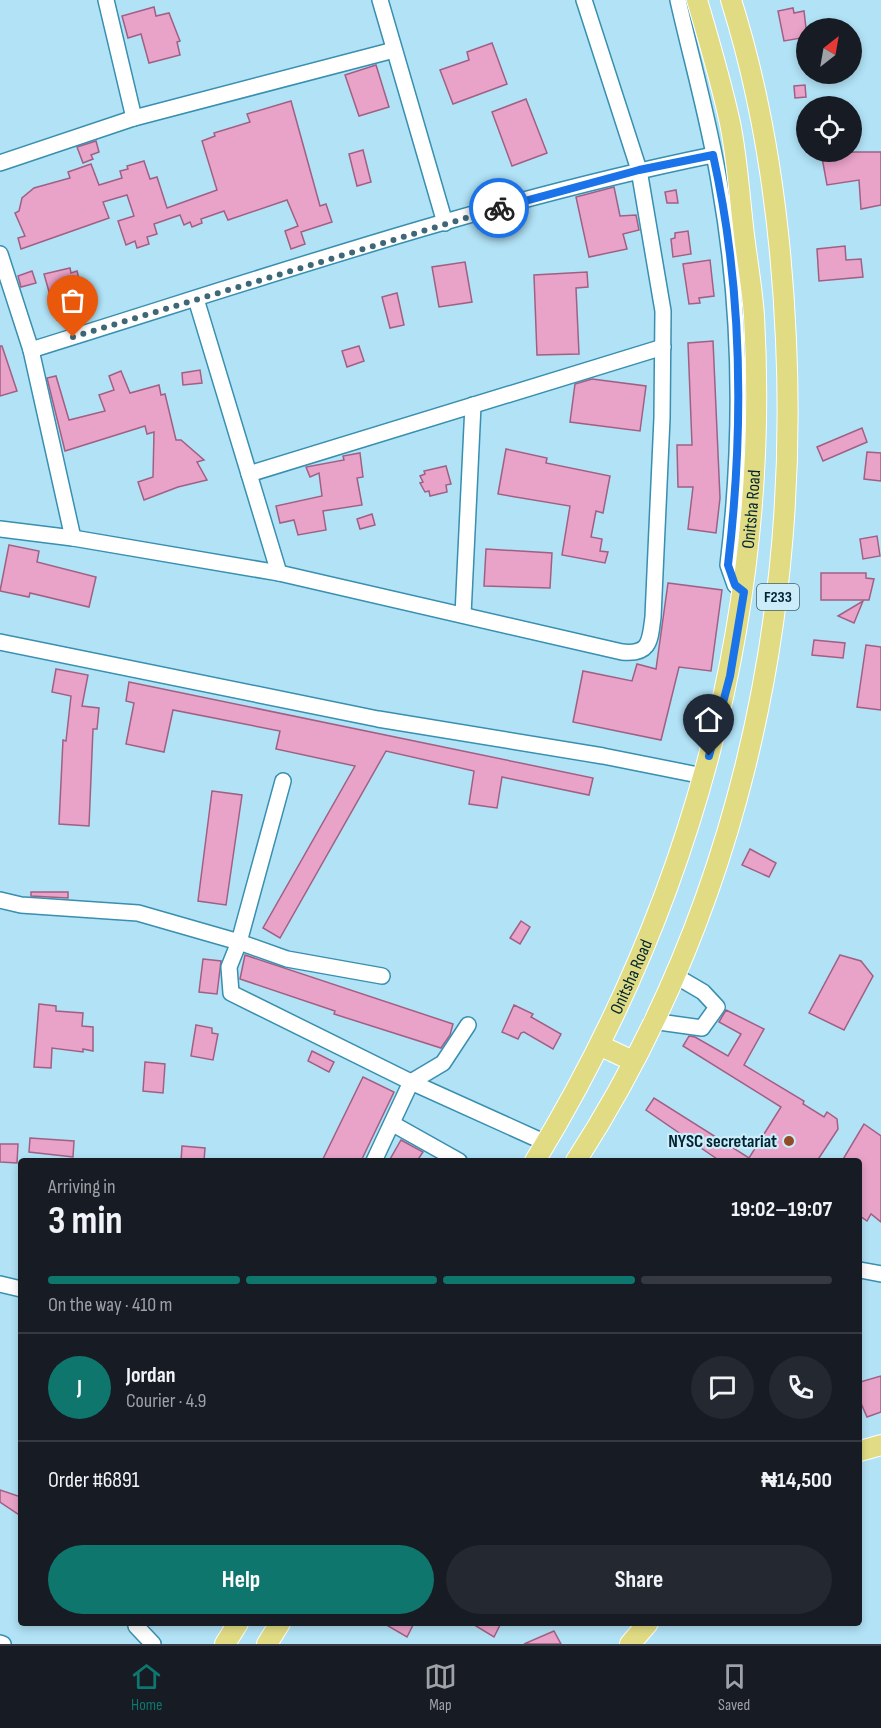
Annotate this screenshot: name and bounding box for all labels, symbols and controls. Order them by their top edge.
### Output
north arrow [796,18,862,84]
map controls [796,18,862,162]
button: locate [796,96,862,162]
courier [469,178,529,238]
icon: bike [483,192,516,225]
pin [47,275,98,337]
icon: bag [56,284,89,317]
street label: Onitsha Road [737,469,765,550]
road number: F233 [757,584,799,610]
pin [683,694,734,756]
icon: home [692,703,725,736]
street label: Onitsha Road [605,936,656,1017]
place label: NYSC secretariat [668,1131,777,1152]
marker: NYSC secretariat [782,1134,796,1148]
text: Arriving in [48,1175,116,1199]
text: 19:02–19:07 [731,1196,832,1223]
text: 3 min [48,1198,123,1245]
text: On the way · 410 m [48,1293,172,1317]
button: chat [691,1356,754,1419]
button: phone [769,1356,832,1419]
text: Jordan [126,1362,175,1389]
text: J [77,1374,82,1401]
text: Courier · 4.9 [126,1389,206,1413]
text: Order #6891 [48,1467,139,1494]
text: ₦14,500 [761,1467,832,1494]
button: Help [48,1545,434,1614]
button: Share [446,1545,832,1614]
tab: Home [130,1660,163,1715]
tab: Map [424,1660,457,1715]
tab: Saved [718,1660,751,1715]

